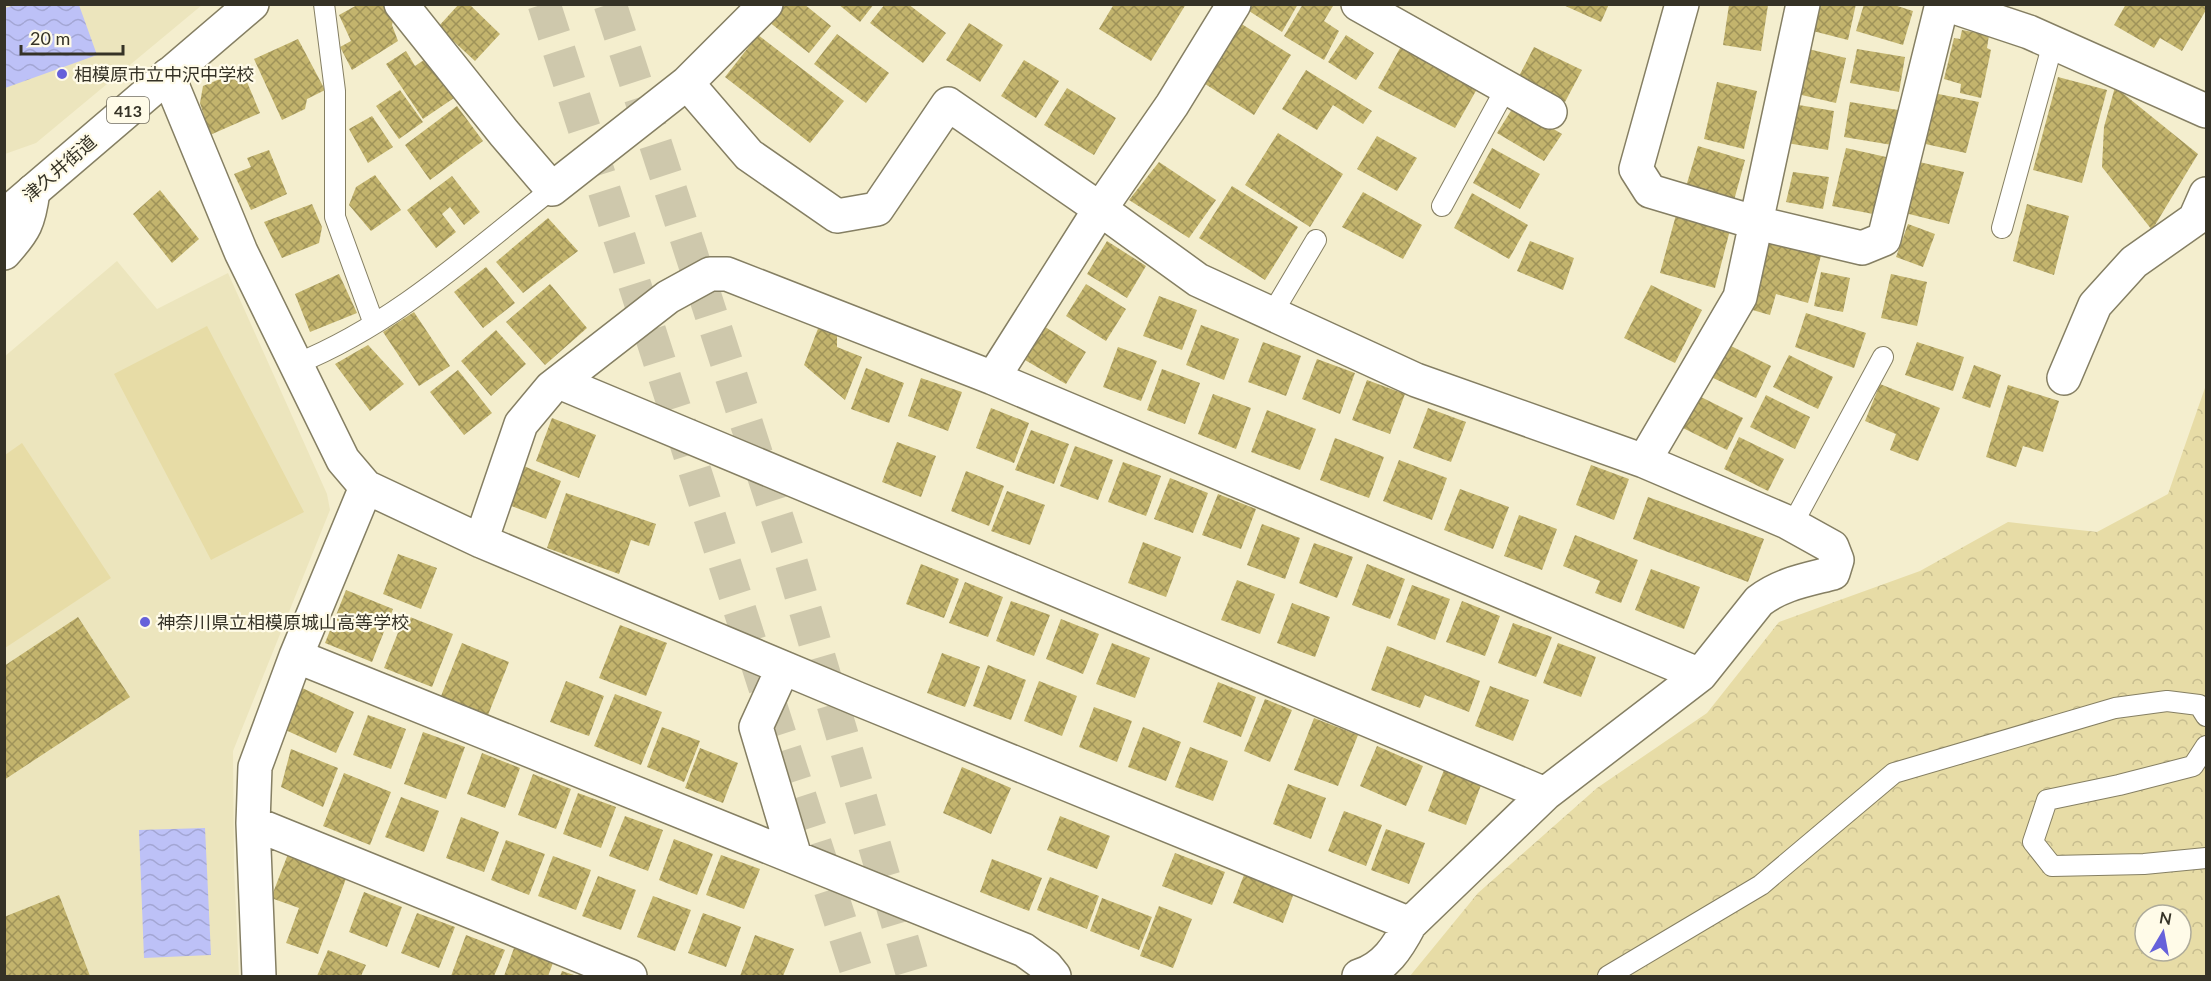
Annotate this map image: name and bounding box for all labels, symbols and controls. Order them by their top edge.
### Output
scale bar [21,18,123,56]
text: 20 m [30,27,70,49]
place label: 相模原市立中沢中学校 [74,63,254,85]
marker: 相模原市立中沢中学校 [55,67,69,81]
road number: 413 [107,97,149,123]
street label: 津久井街道 [18,130,100,206]
place label: 神奈川県立相模原城山高等学校 [157,611,409,633]
marker: 神奈川県立相模原城山高等学校 [138,615,152,629]
north arrow [2133,903,2193,963]
text: N [2158,907,2173,928]

